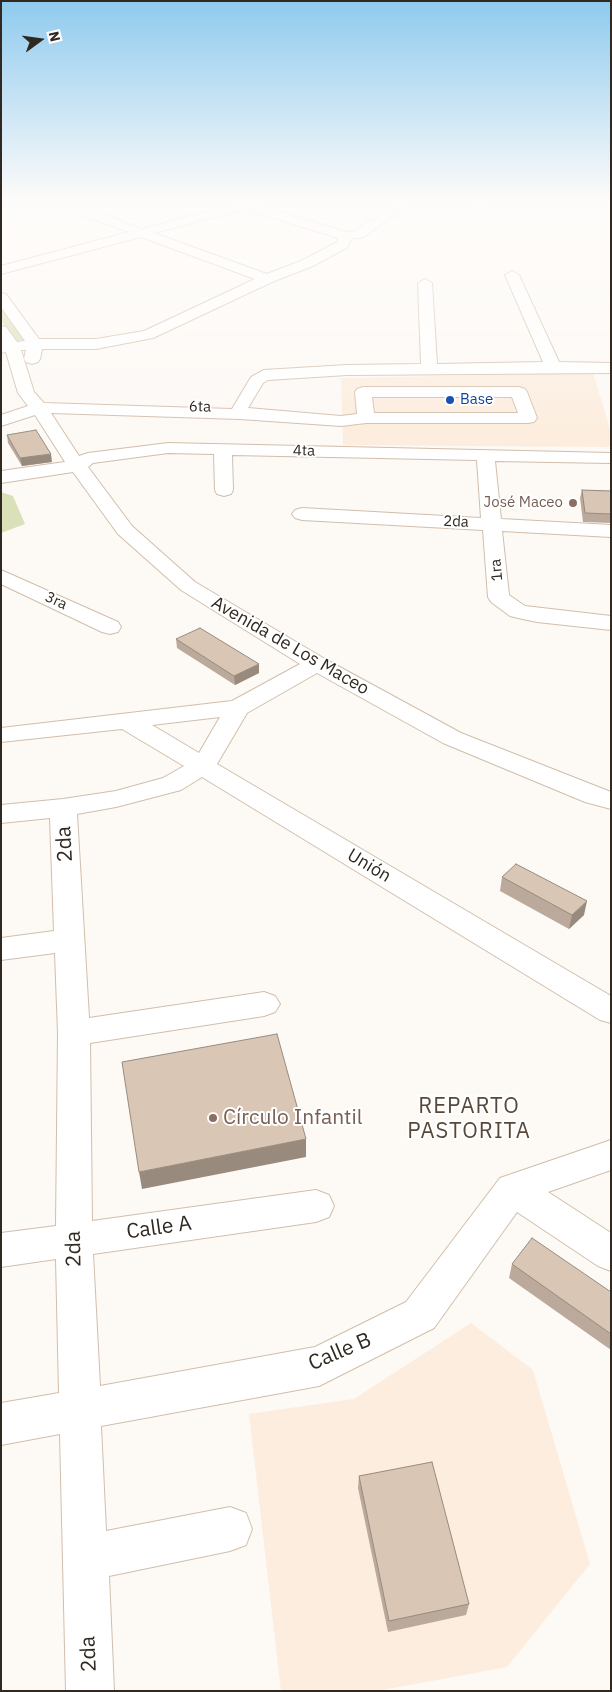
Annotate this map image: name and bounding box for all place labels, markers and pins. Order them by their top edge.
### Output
place label: Base [460,391,493,409]
marker: Base [444,394,456,406]
place label: José Maceo [484,494,563,512]
marker: José Maceo [567,497,579,509]
place label: Círculo Infantil [223,1105,362,1131]
marker: Círculo Infantil [207,1112,219,1124]

